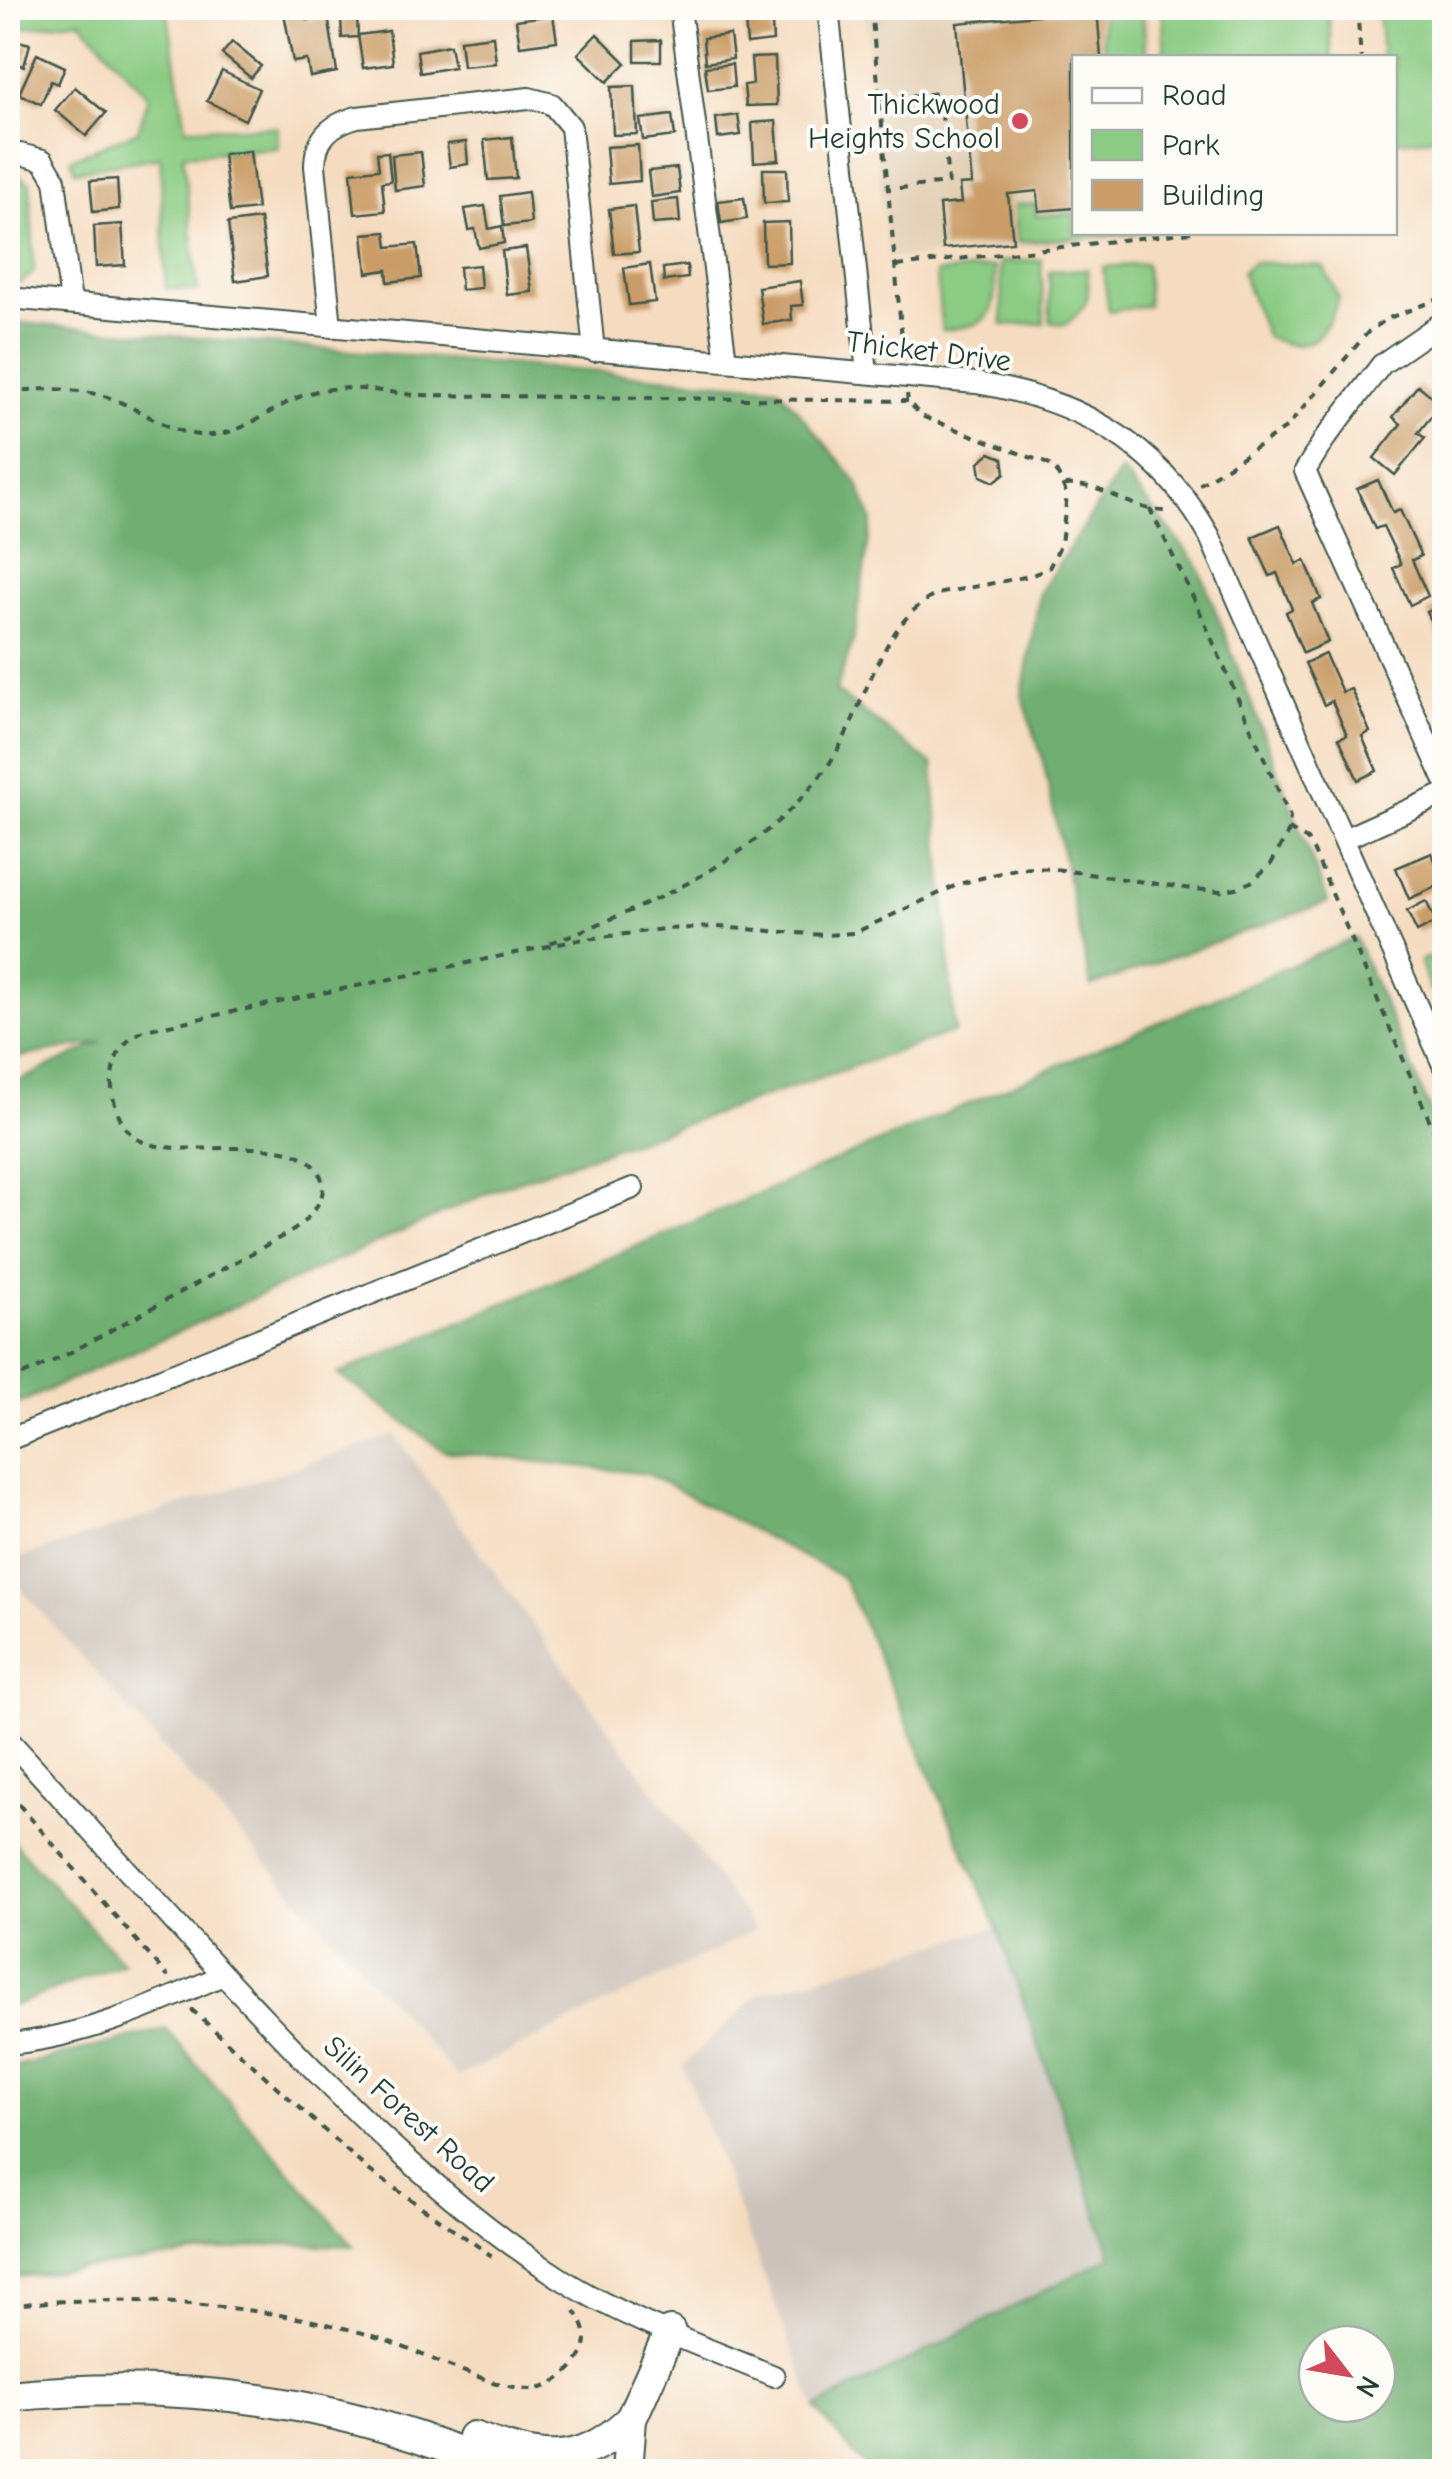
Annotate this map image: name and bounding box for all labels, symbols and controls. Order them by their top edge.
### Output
legend [1072,55,1397,235]
text: Road [1162,78,1227,113]
place label: Thickwood Heights School [808,87,1000,156]
marker: Thickwood Heights School [1009,110,1031,132]
text: Park [1162,128,1220,163]
text: Building [1162,178,1265,213]
street label: Thicket Drive [845,324,1013,379]
street label: Silin Forest Road [316,2029,501,2200]
north arrow [1297,2324,1397,2424]
text: N [1349,2370,1386,2402]

